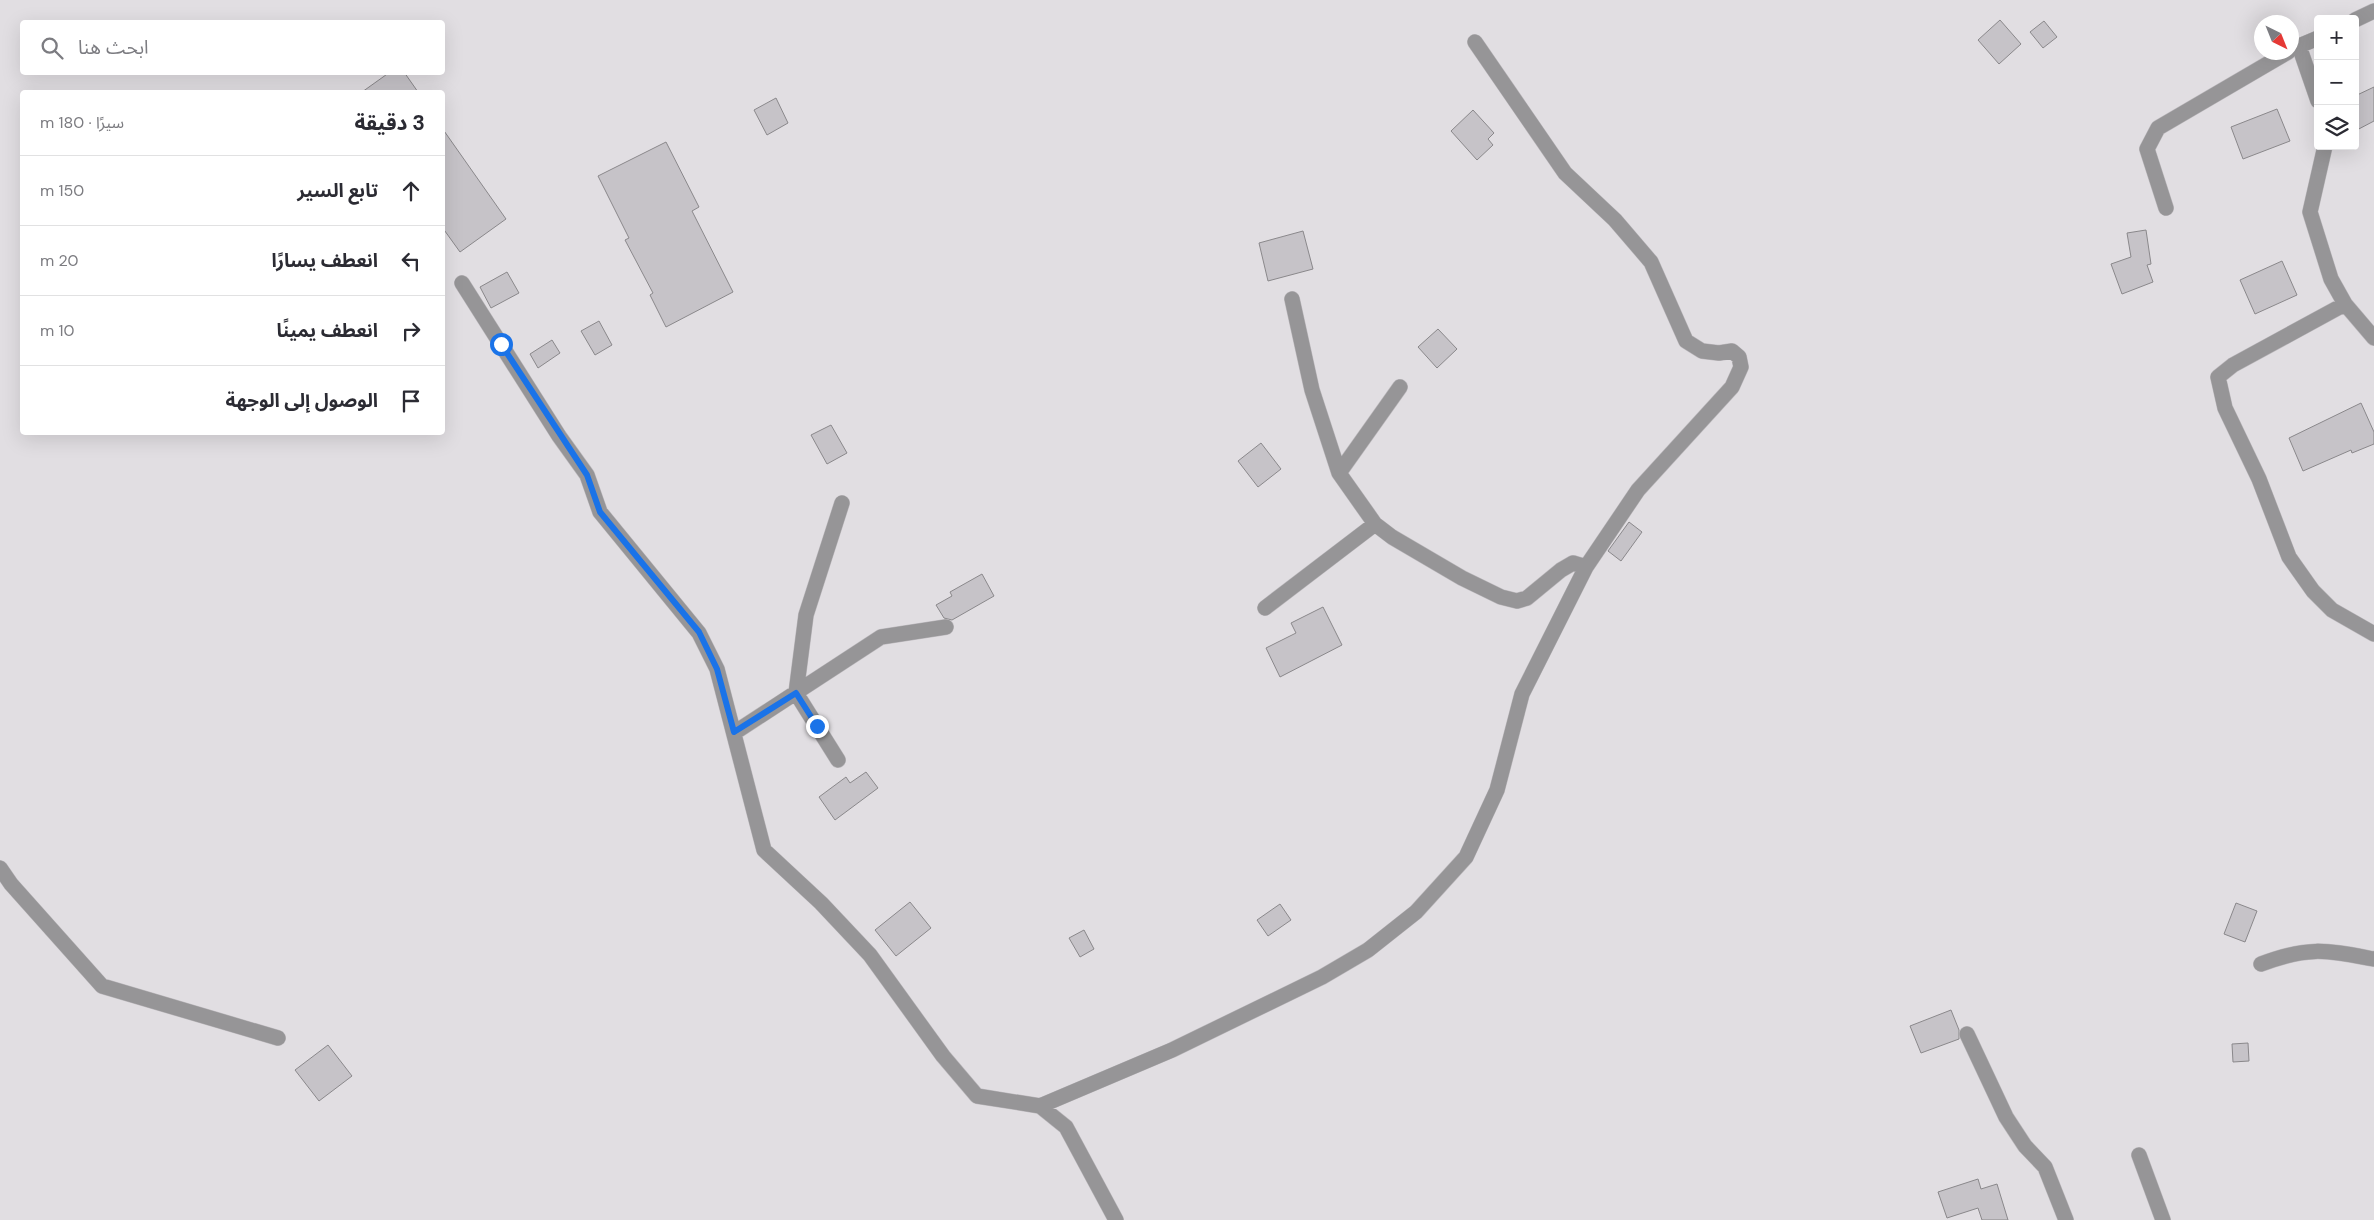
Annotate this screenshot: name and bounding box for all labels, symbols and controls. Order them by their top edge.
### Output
north arrow [2254,15,2299,60]
map controls [2314,15,2359,150]
button: + [2314,15,2359,60]
search box [20,20,445,75]
icon: search [38,34,66,62]
text: ابحث هنا [78,35,149,60]
button: − [2314,60,2359,105]
button: layers [2314,105,2359,150]
text: 3 دقيقة [355,109,425,137]
text: سيرًا · 180 m [40,112,124,133]
icon: ahead [397,177,425,205]
text: تابع السير [297,178,378,203]
text: 150 m [40,180,84,201]
icon: left [397,247,425,275]
text: انعطف يسارًا [271,248,378,273]
text: 20 m [40,250,79,271]
icon: right [397,317,425,345]
text: انعطف يمينًا [276,318,378,343]
text: 10 m [40,320,74,341]
route start [490,333,513,356]
icon: arrive [397,387,425,415]
text: الوصول إلى الوجهة [226,388,378,413]
route end [806,715,829,738]

